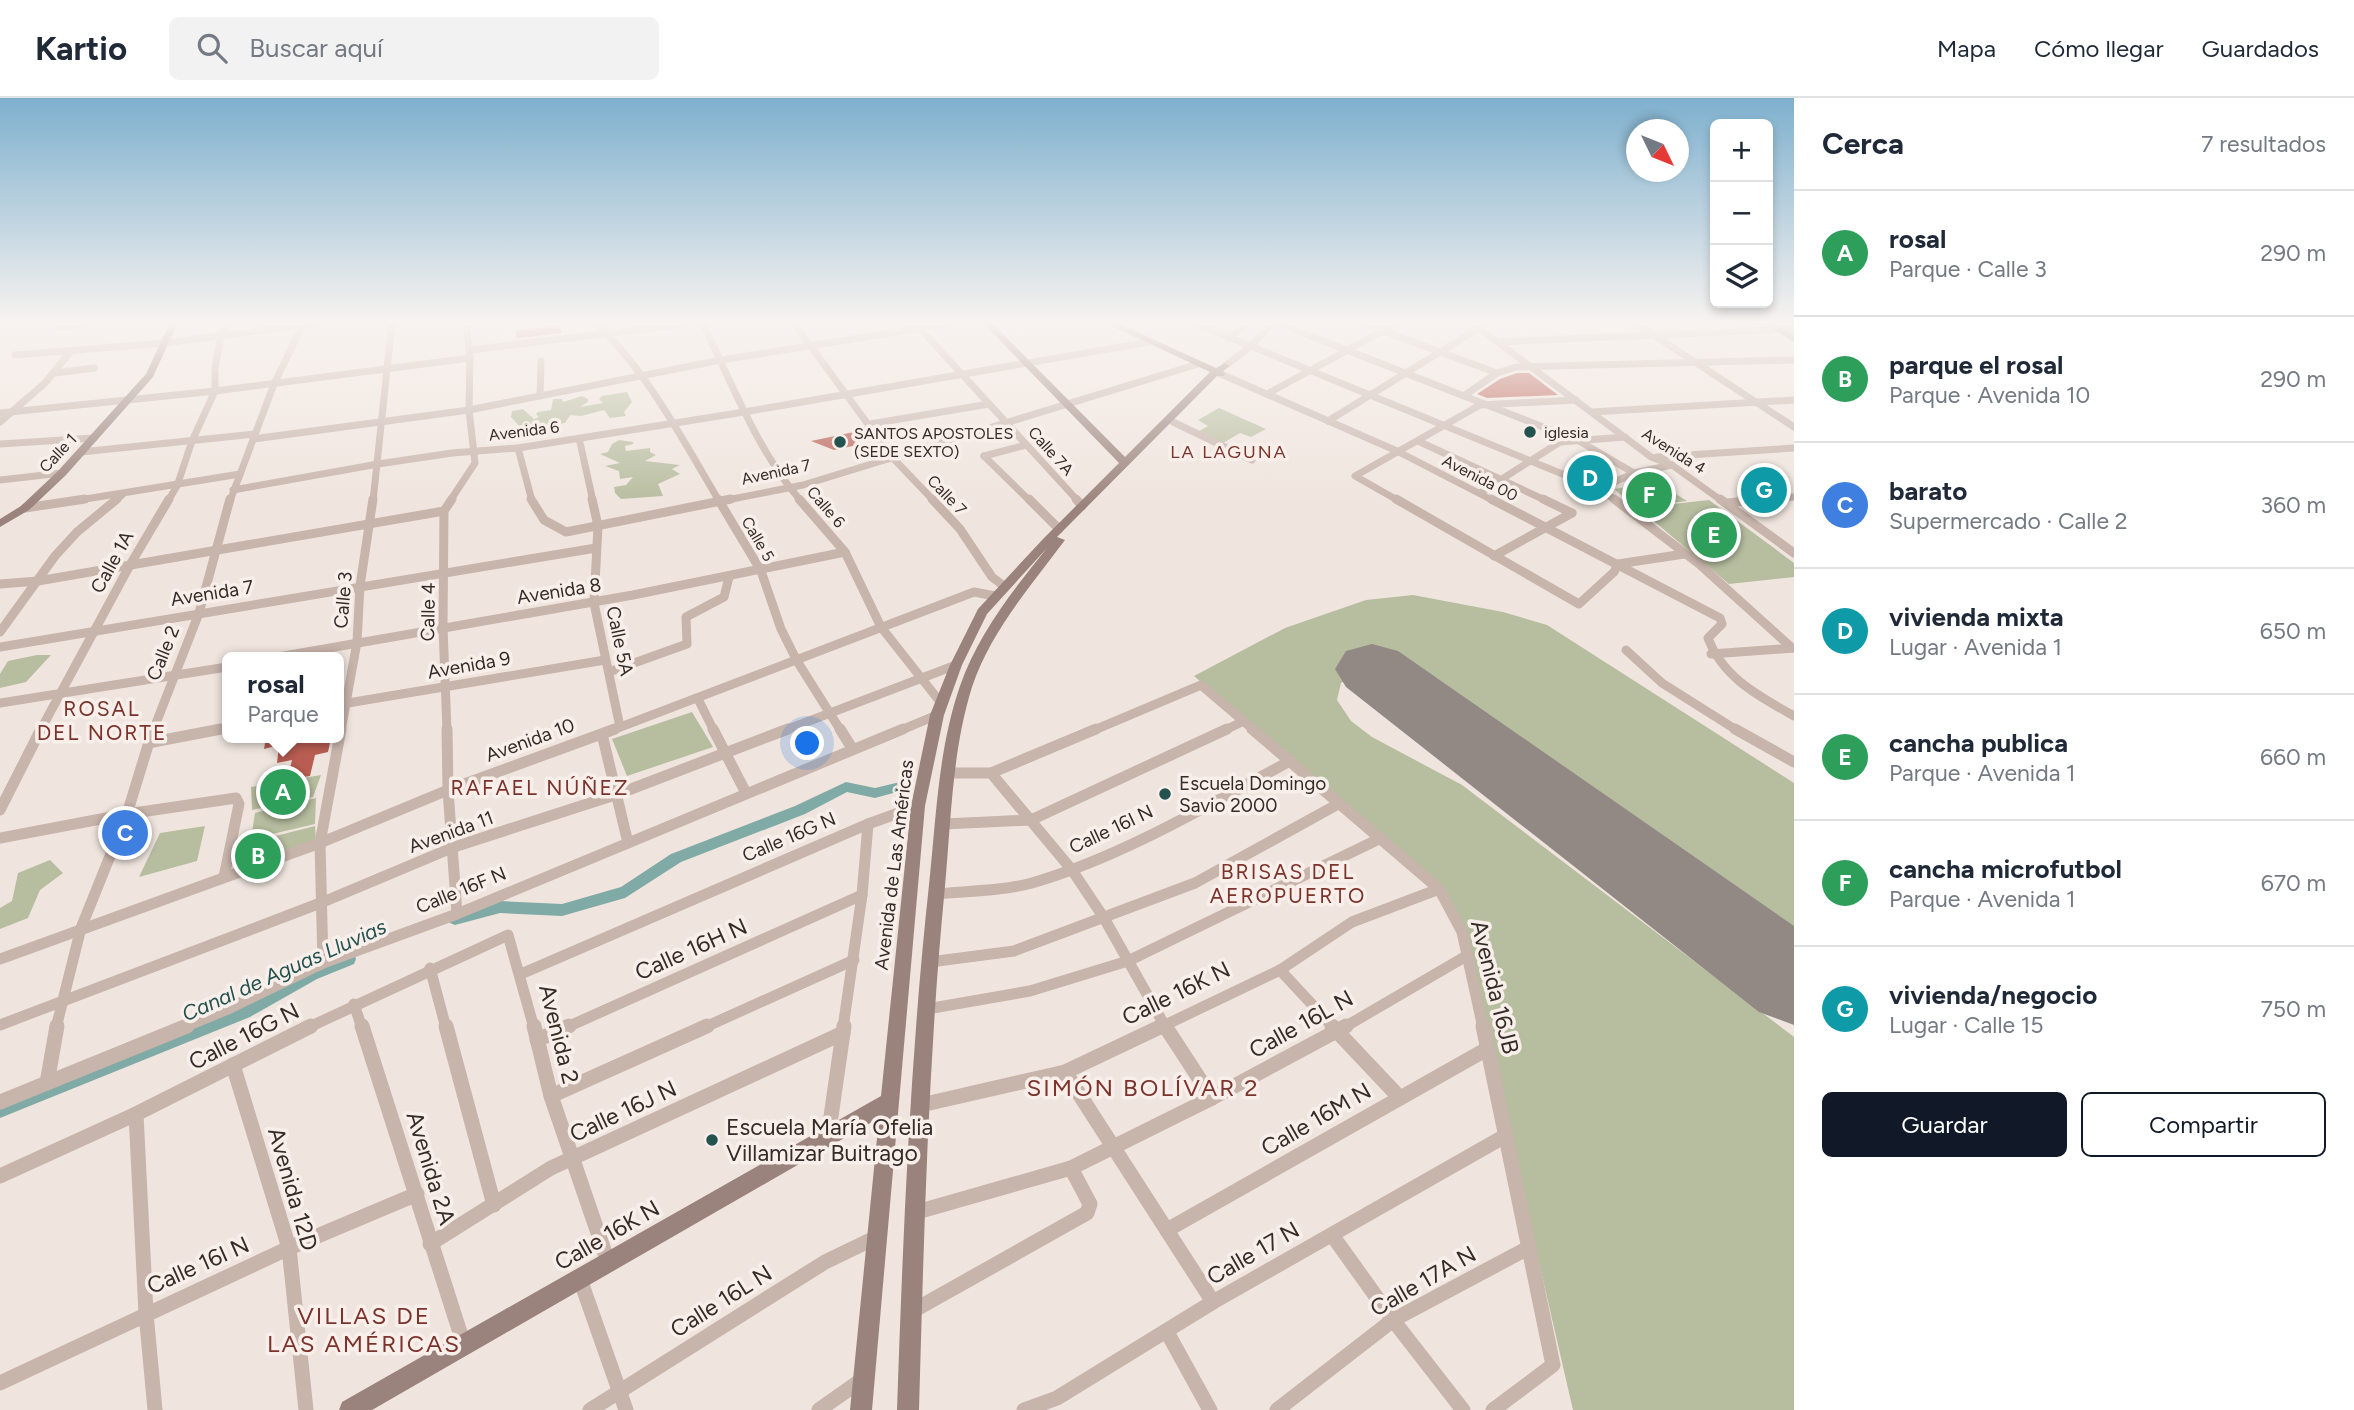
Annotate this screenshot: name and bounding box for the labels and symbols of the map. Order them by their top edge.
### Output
north arrow [1626,119,1689,182]
street label: Avenida 6 [488,417,560,445]
street label: Calle 7A [1024,423,1078,479]
place label: iglesia [1544,423,1589,442]
place label: SANTOS APOSTOLES (SEDE SEXTO) [854,424,1013,461]
marker: iglesia [1522,424,1538,440]
street label: Avenida 4 [1639,424,1709,478]
street label: Calle 1 [35,430,81,476]
marker: SANTOS APOSTOLES (SEDE SEXTO) [832,434,848,450]
district label: LA LAGUNA [1170,441,1288,463]
street label: Avenida 00 [1439,451,1521,505]
pin: D [1567,452,1613,504]
street label: Avenida 7 [740,455,813,489]
pin: G [1741,464,1787,516]
pin: F [1626,469,1672,521]
street label: Calle 7 [923,471,971,519]
street label: Calle 6 [803,482,849,532]
pin: E [1691,509,1737,561]
street label: Calle 5 [738,513,778,565]
street label: Calle 1A [86,527,138,597]
street label: Calle 3 [329,571,357,629]
street label: Avenida 8 [515,573,603,609]
street label: Avenida 7 [169,575,255,611]
street label: Calle 4 [416,582,440,642]
street label: Calle 5A [601,604,639,678]
street label: Calle 2 [142,622,184,684]
street label: Avenida 9 [426,646,512,684]
district label: ROSAL DEL NORTE [37,696,167,745]
street label: Avenida 10 [482,713,578,767]
your location [790,726,824,760]
street label: Avenida de Las Américas [870,758,918,971]
pin: A [260,766,306,818]
place label: Escuela Domingo Savio 2000 [1179,772,1326,817]
district label: RAFAEL NÚÑEZ [451,775,629,800]
marker: Escuela Domingo Savio 2000 [1157,786,1173,802]
street label: Calle 16I N [1065,800,1157,858]
street label: Avenida 11 [405,806,497,858]
pin: C [102,807,148,859]
street label: Calle 16G N [739,807,839,867]
pin: B [235,830,281,882]
district label: BRISAS DEL AEROPUERTO [1210,859,1366,908]
street label: Calle 16F N [413,862,509,918]
street label: Calle 16H N [631,912,751,986]
water label: Canal de Aguas Lluvias [178,914,390,1026]
street label: Avenida 16JB [1465,917,1525,1057]
street label: Calle 16K N [1117,955,1235,1031]
street label: Avenida 2 [533,981,585,1087]
street label: Calle 16L N [1244,984,1358,1064]
street label: Calle 16G N [184,996,304,1076]
district label: SIMÓN BOLÍVAR 2 [1026,1073,1260,1102]
street label: Calle 16J N [565,1074,681,1148]
street label: Calle 16M N [1256,1076,1376,1162]
street label: Avenida 2A [401,1108,462,1228]
place label: Escuela María Ofelia Villamizar Buitrago [726,1113,933,1167]
street label: Avenida 12D [262,1124,324,1254]
marker: Escuela María Ofelia Villamizar Buitrago [704,1132,720,1148]
street label: Calle 16K N [549,1194,665,1276]
street label: Calle 17 N [1202,1215,1304,1291]
street label: Calle 16I N [143,1230,253,1300]
street label: Calle 17A N [1365,1239,1481,1323]
street label: Calle 16L N [665,1259,777,1343]
district label: VILLAS DE LAS AMÉRICAS [267,1301,461,1358]

